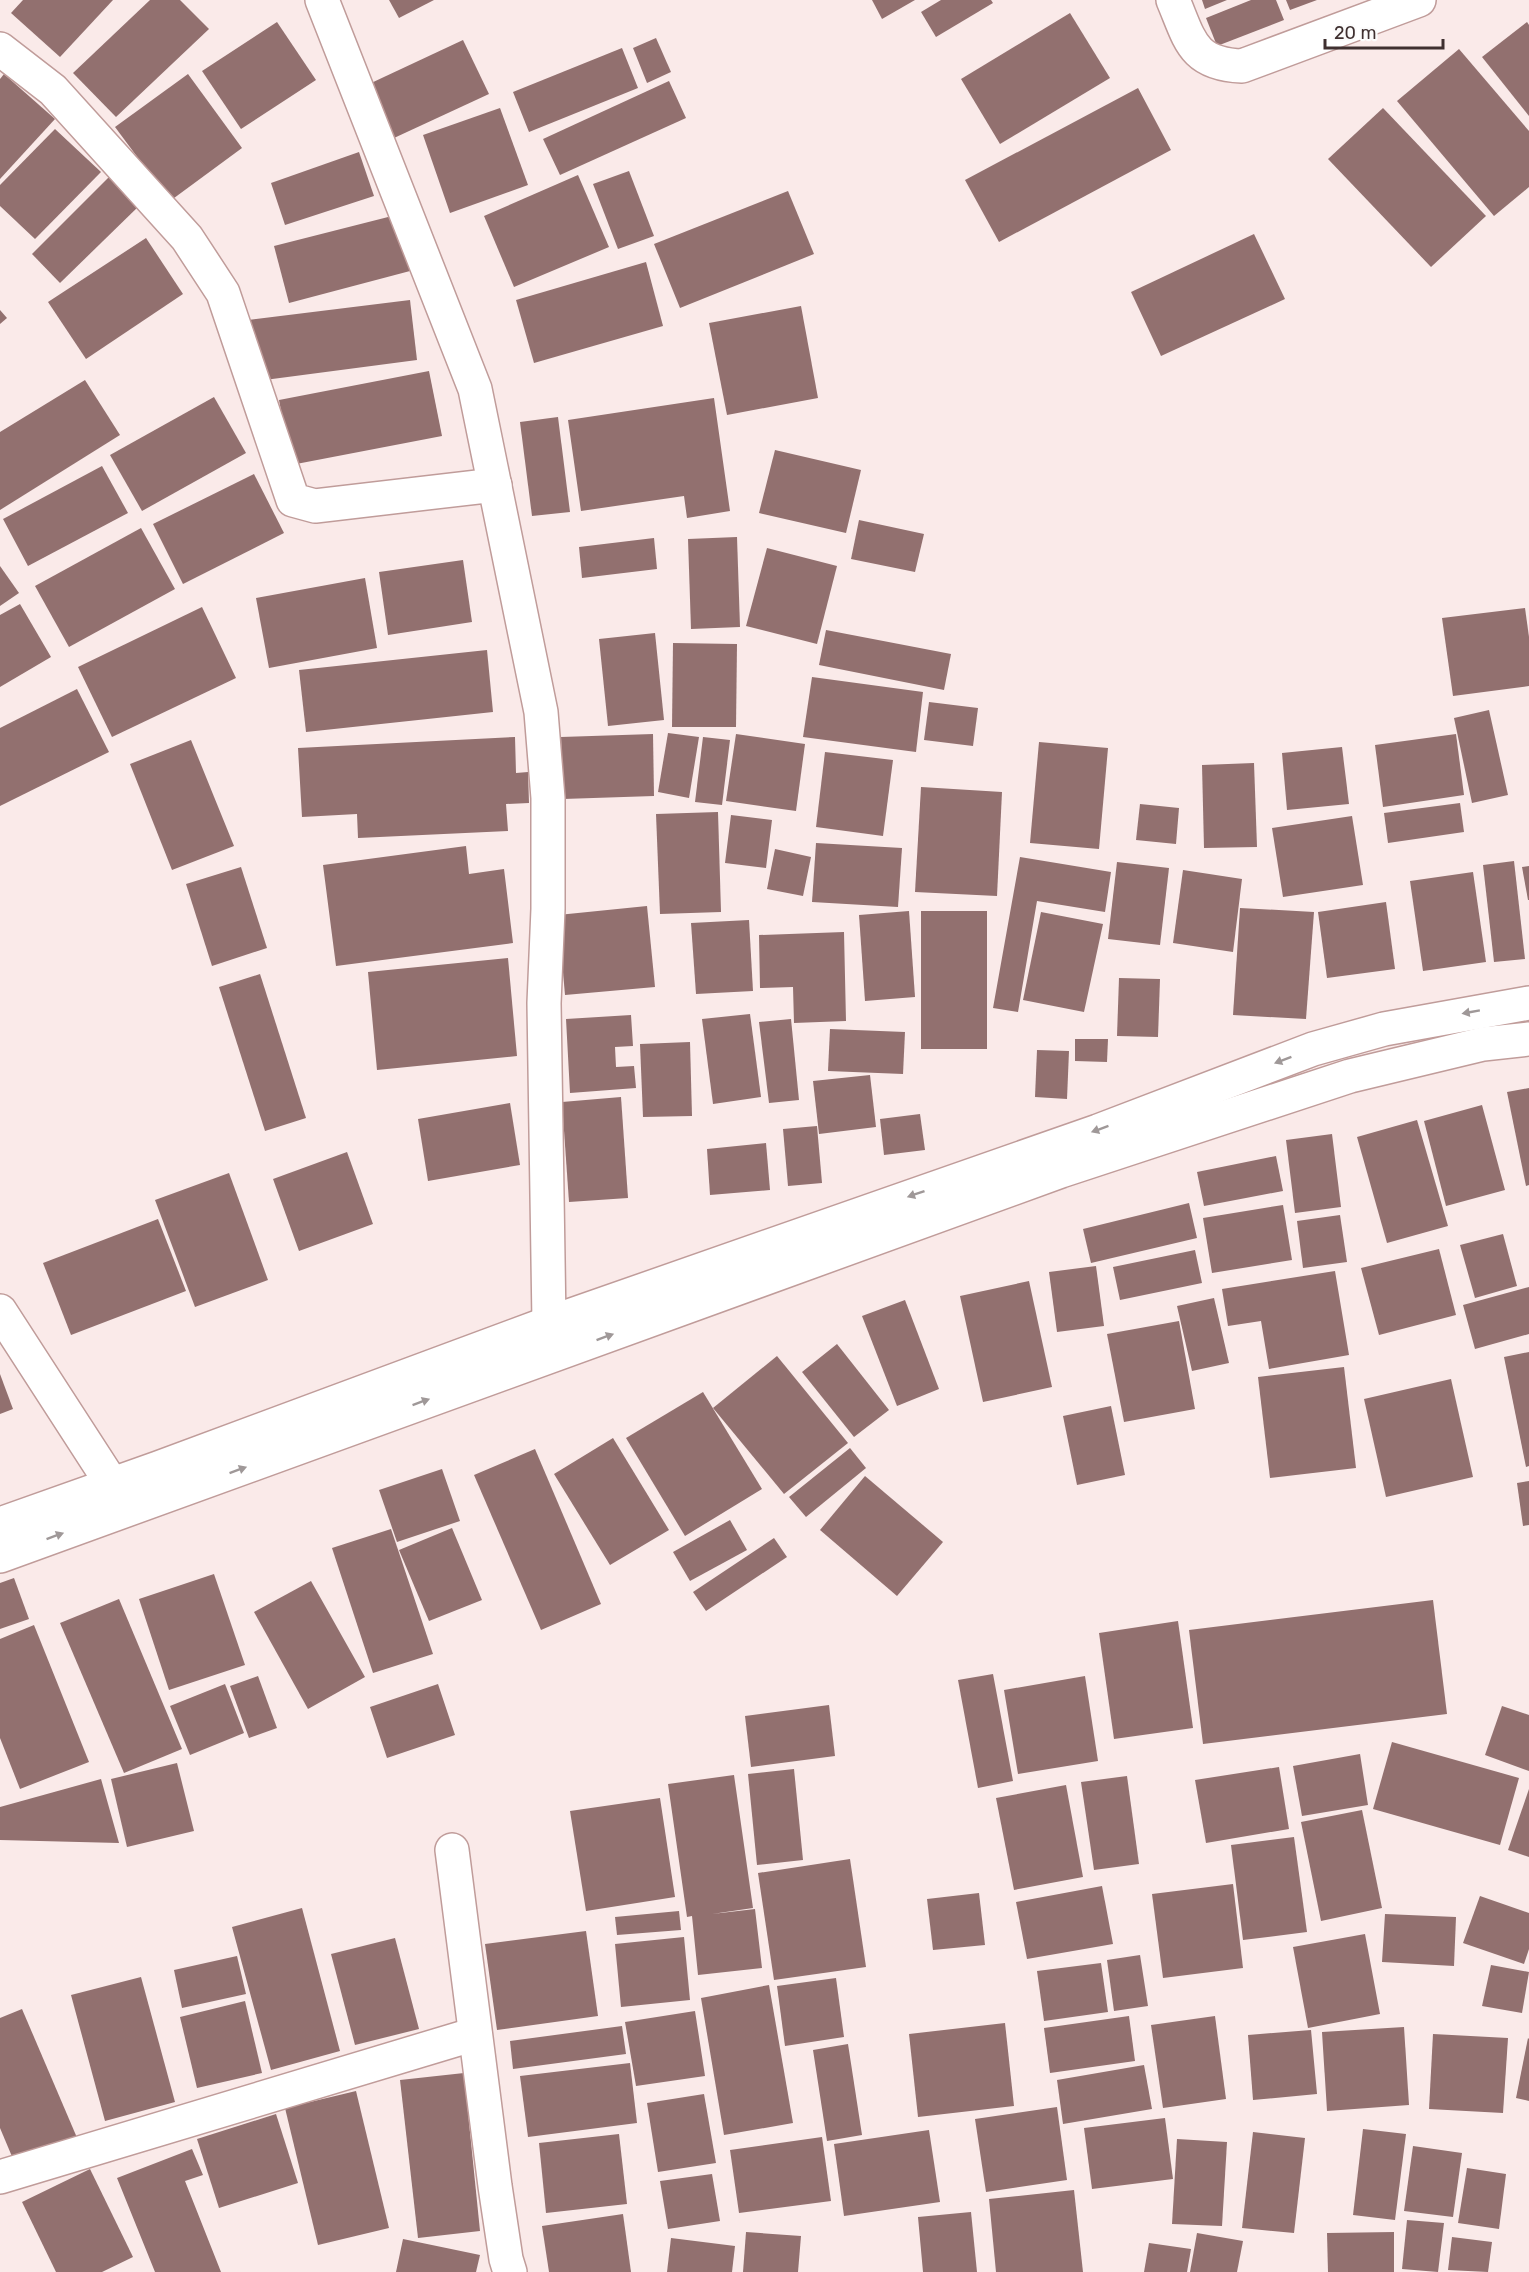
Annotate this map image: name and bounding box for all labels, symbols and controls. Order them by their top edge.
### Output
scale bar [1325,12,1444,50]
text: 20 m [1334,22,1376,44]
one-way arrow [1462,1008,1481,1017]
one-way arrow [1273,1056,1291,1066]
one-way arrow [1091,1125,1109,1135]
one-way arrow [907,1189,925,1199]
one-way arrow [596,1331,614,1341]
one-way arrow [412,1396,430,1406]
one-way arrow [230,1464,248,1474]
one-way arrow [46,1530,64,1540]

